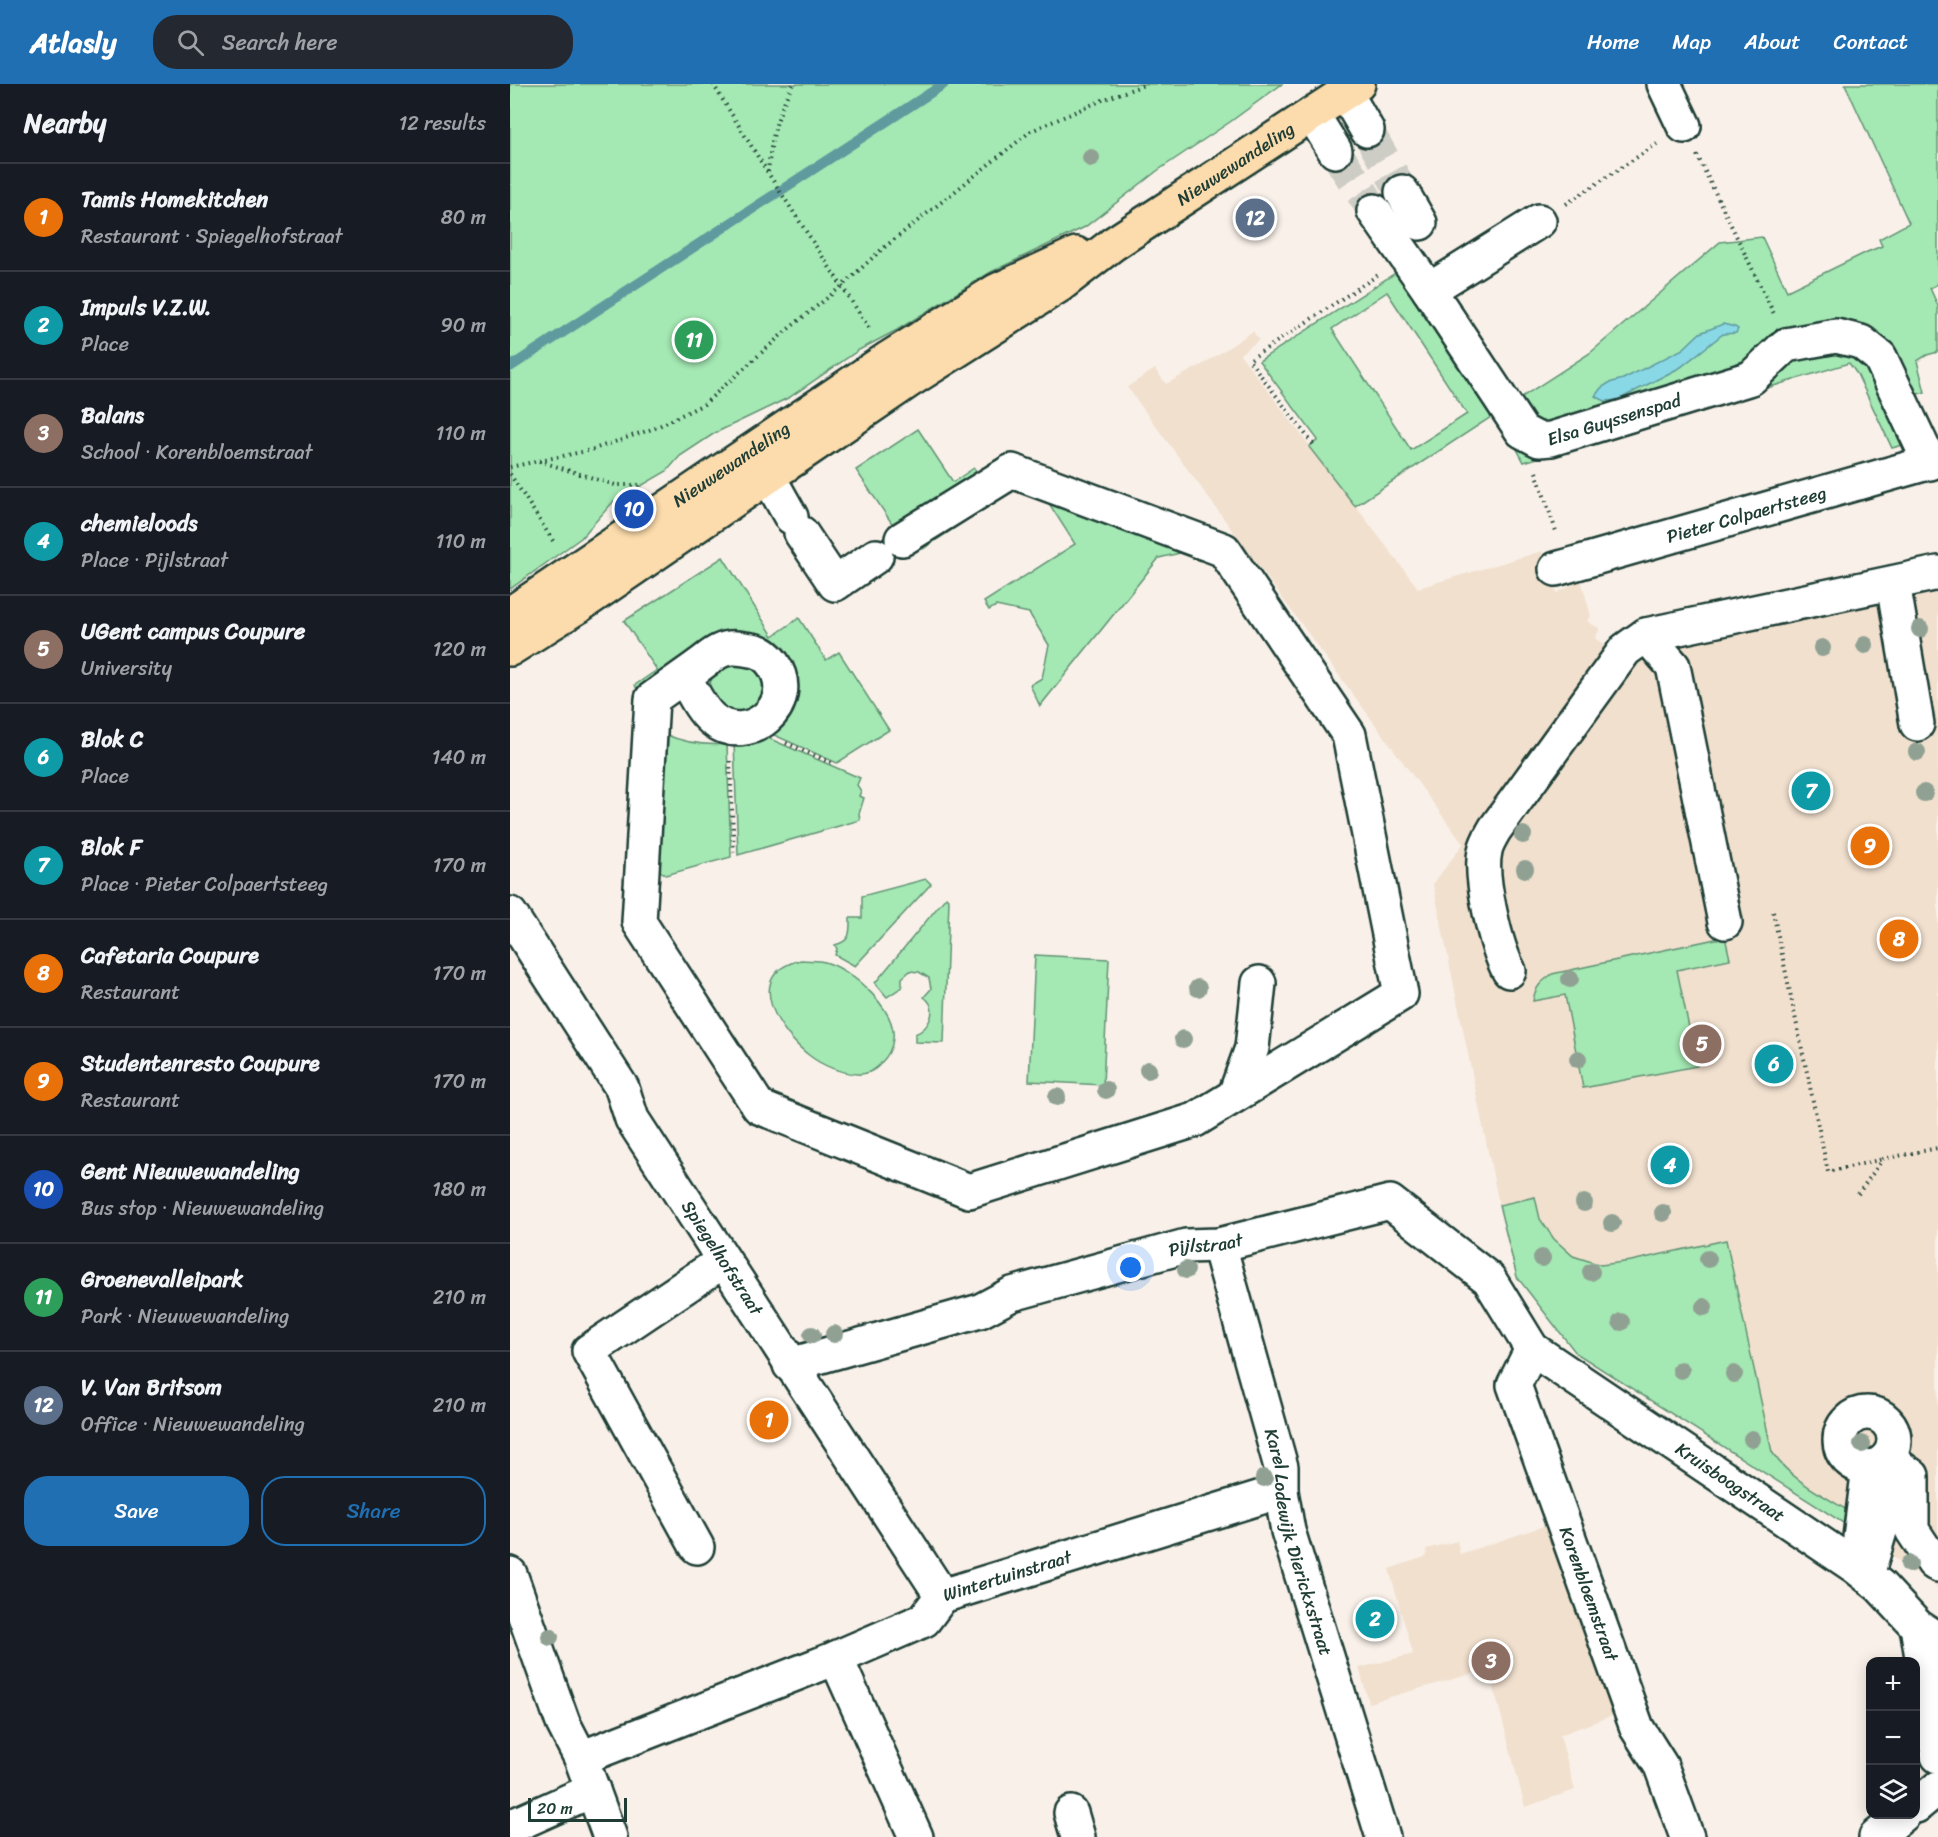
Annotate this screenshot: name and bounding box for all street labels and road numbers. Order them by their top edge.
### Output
street label: Nieuwewandeling [1170,113,1301,215]
street label: Elsa Guyssenspad [1543,384,1686,455]
street label: Nieuwewandeling [666,413,797,516]
street label: Pieter Colpaertsteeg [1663,477,1830,553]
street label: Spiegelhofstraat [673,1194,772,1323]
street label: Pijlstraat [1165,1223,1247,1266]
street label: Karel Lodewijk Dierickxstraat [1255,1425,1342,1660]
street label: Kruisboogstraat [1669,1434,1792,1531]
street label: Korenbloemstraat [1550,1522,1628,1666]
street label: Wintertuinstraat [939,1541,1076,1611]

